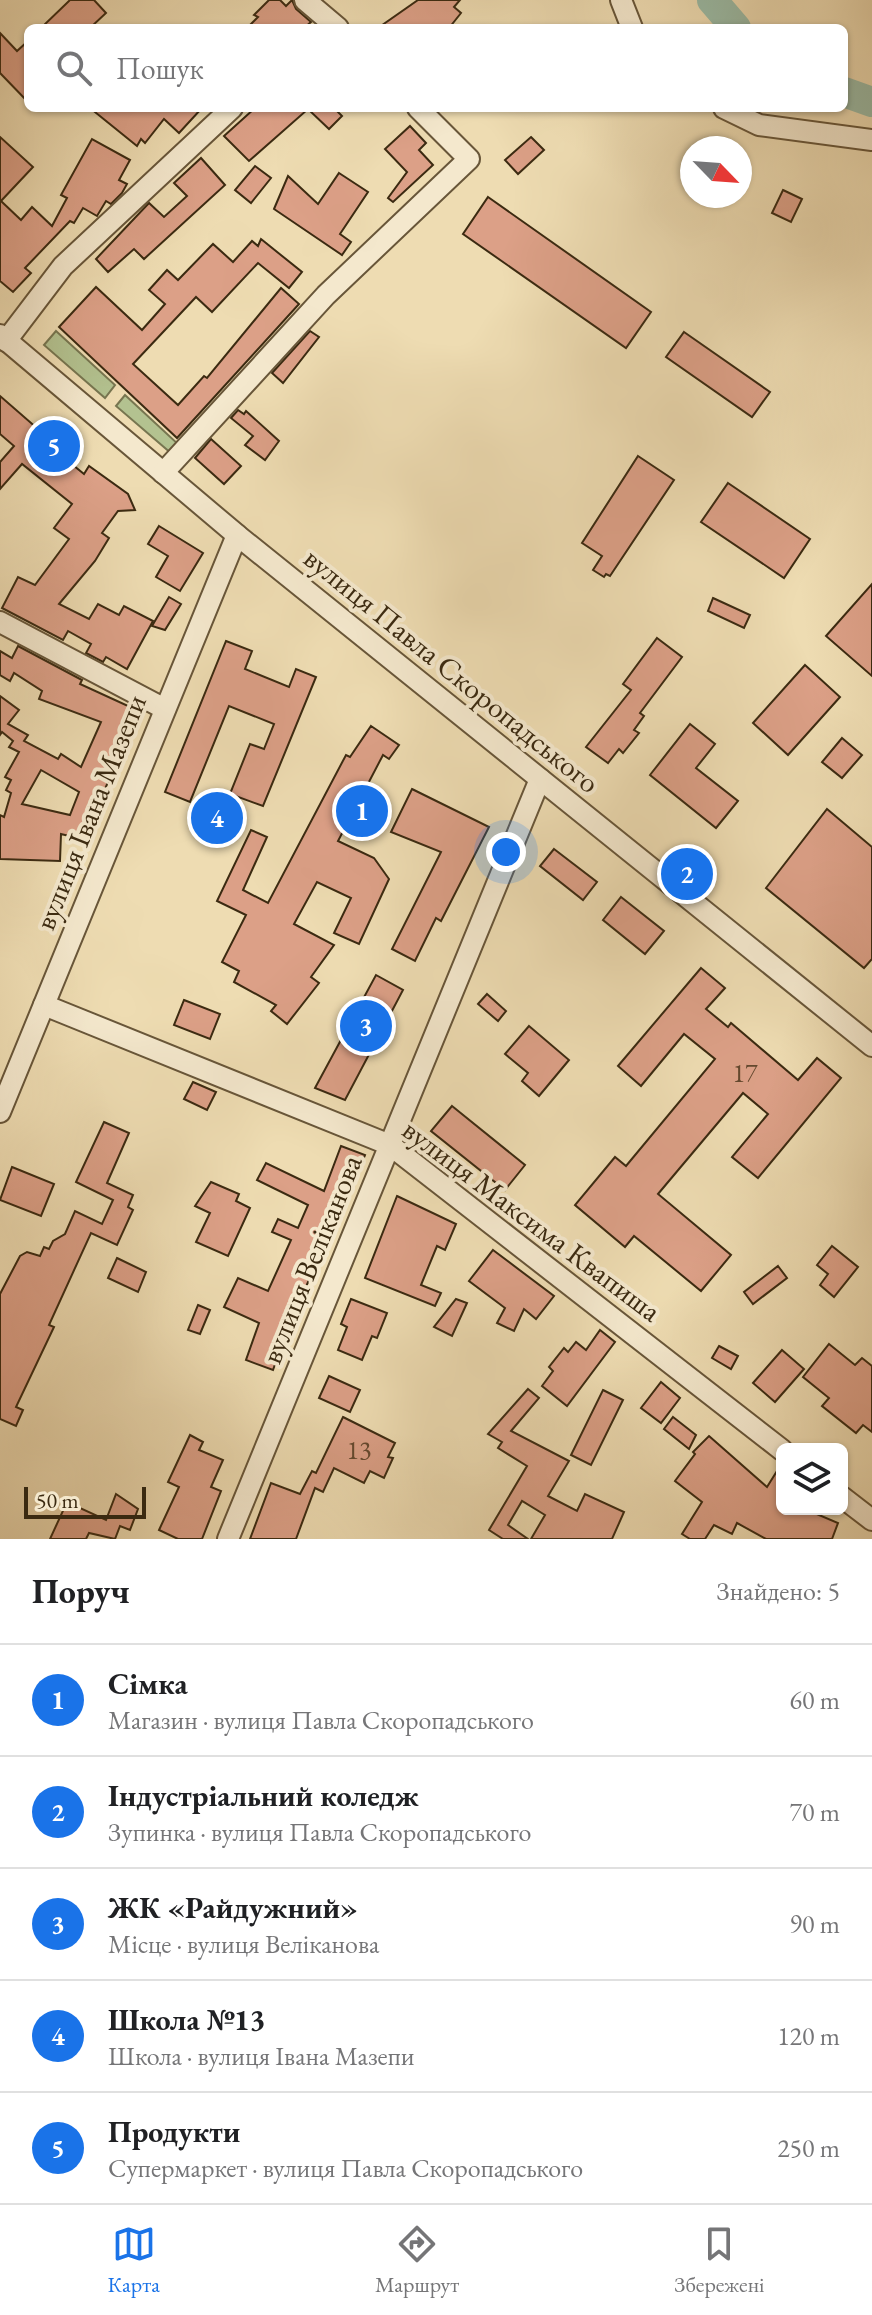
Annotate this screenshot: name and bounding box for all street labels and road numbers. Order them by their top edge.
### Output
street label: вулиця Павла Скоропадського [296,539,608,801]
street label: вулиця Івана Мазепи [25,688,155,935]
street label: вулиця Максима Квапиша [395,1110,669,1330]
street label: вулиця Веліканова [251,1149,371,1369]

